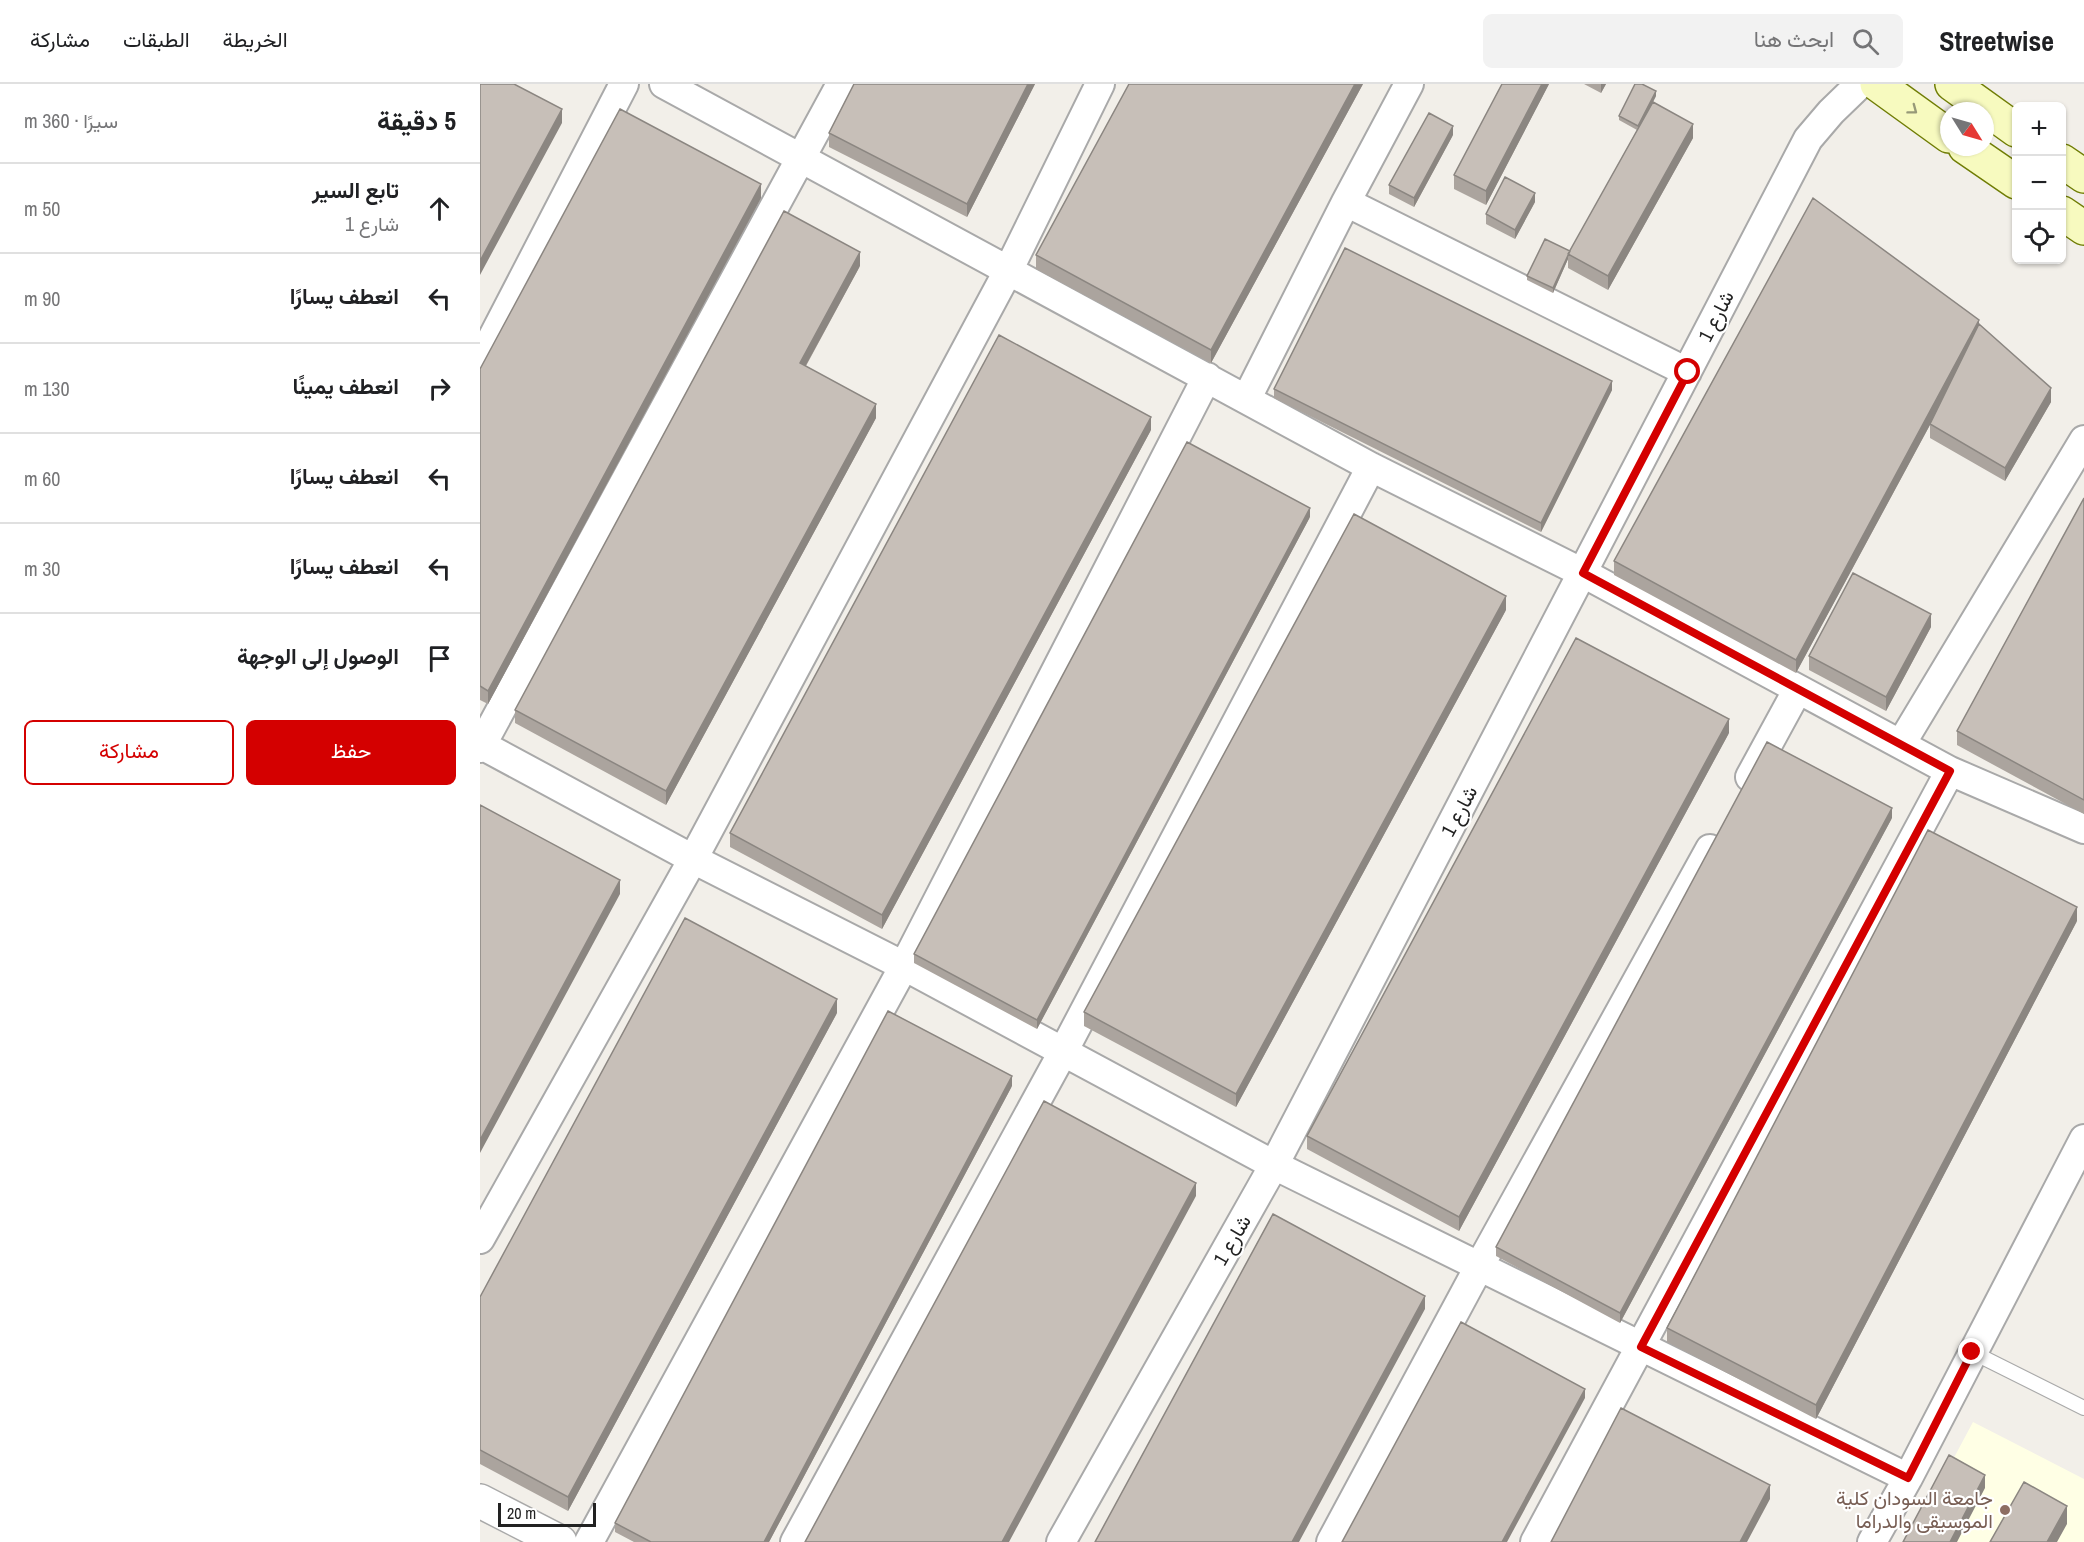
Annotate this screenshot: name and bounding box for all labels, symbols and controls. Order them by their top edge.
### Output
search box [1483,14,1903,68]
text: Streetwise [1939,22,2054,60]
text: ابحث هنا [1754,24,1834,54]
text: مشاركة [30,25,90,54]
text: الطبقات [123,25,190,54]
text: الخريطة [223,25,288,54]
icon: search [1849,25,1882,58]
north arrow [1940,102,1994,156]
map controls [2012,102,2066,264]
button: + [2012,102,2066,156]
text: 5 دقيقة [377,103,456,138]
one-way arrow [1906,103,1917,114]
text: سيرًا · 360 m [24,107,118,134]
button: − [2012,156,2066,210]
text: تابع السير [312,175,399,205]
icon: ahead [423,192,456,225]
text: 50 m [24,195,60,222]
text: شارع 1 [345,210,399,237]
button: locate [2012,210,2066,264]
text: انعطف يسارًا [290,281,399,311]
icon: left [423,282,456,315]
text: 90 m [24,285,60,312]
street label: شارع 1 [1691,286,1741,346]
route start [1674,358,1700,384]
text: انعطف يمينًا [293,371,399,401]
icon: right [423,372,456,405]
text: 130 m [24,375,70,402]
text: انعطف يسارًا [290,461,399,491]
icon: left [423,462,456,495]
text: 60 m [24,465,60,492]
text: انعطف يسارًا [290,551,399,581]
icon: left [423,552,456,585]
text: 30 m [24,555,60,582]
text: الوصول إلى الوجهة [237,641,399,671]
icon: arrive [423,642,456,675]
button: مشاركة [24,720,234,785]
button: حفظ [246,720,456,785]
street label: شارع 1 [1434,781,1484,841]
street label: شارع 1 [1206,1210,1258,1270]
route end [1958,1338,1984,1364]
place label: جامعة السودان كلية الموسيقى والدراما [1836,1484,1993,1534]
scale bar [498,1500,596,1528]
text: 20 m [507,1502,536,1524]
marker: جامعة السودان كلية الموسيقى والدراما [1998,1503,2012,1517]

